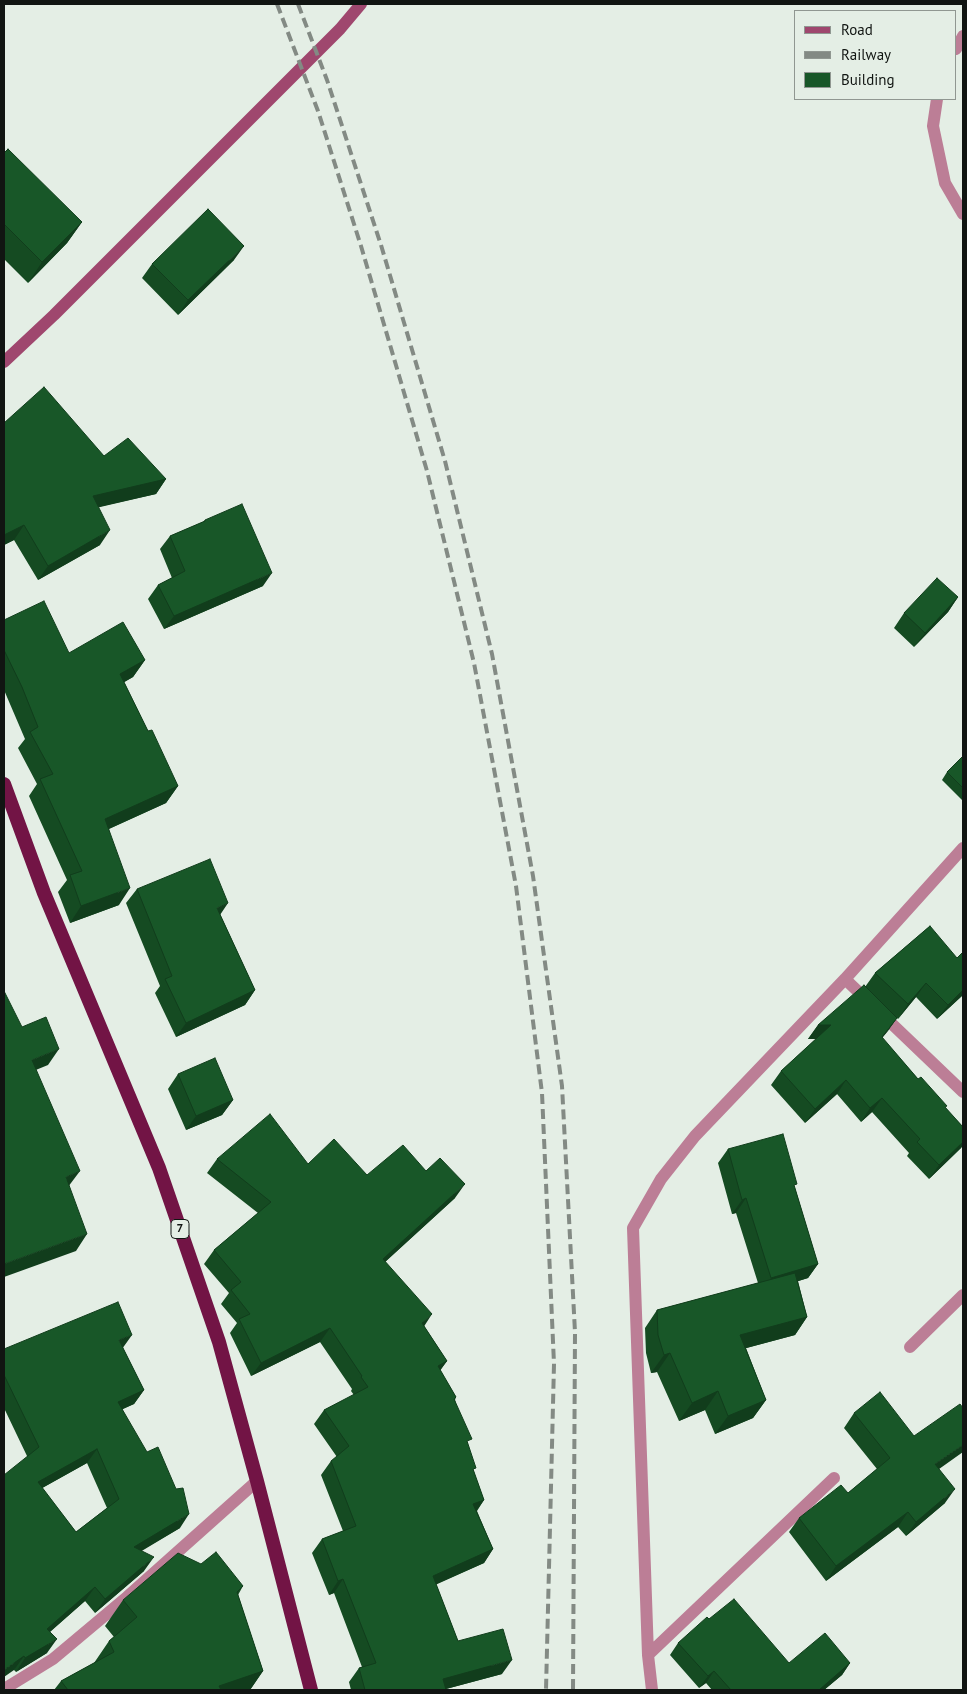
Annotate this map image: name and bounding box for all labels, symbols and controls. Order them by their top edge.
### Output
legend [794,10,957,100]
text: Road [841,20,873,39]
text: Railway [841,45,891,64]
text: Building [841,70,895,89]
road number: 7 [171,1220,189,1238]

